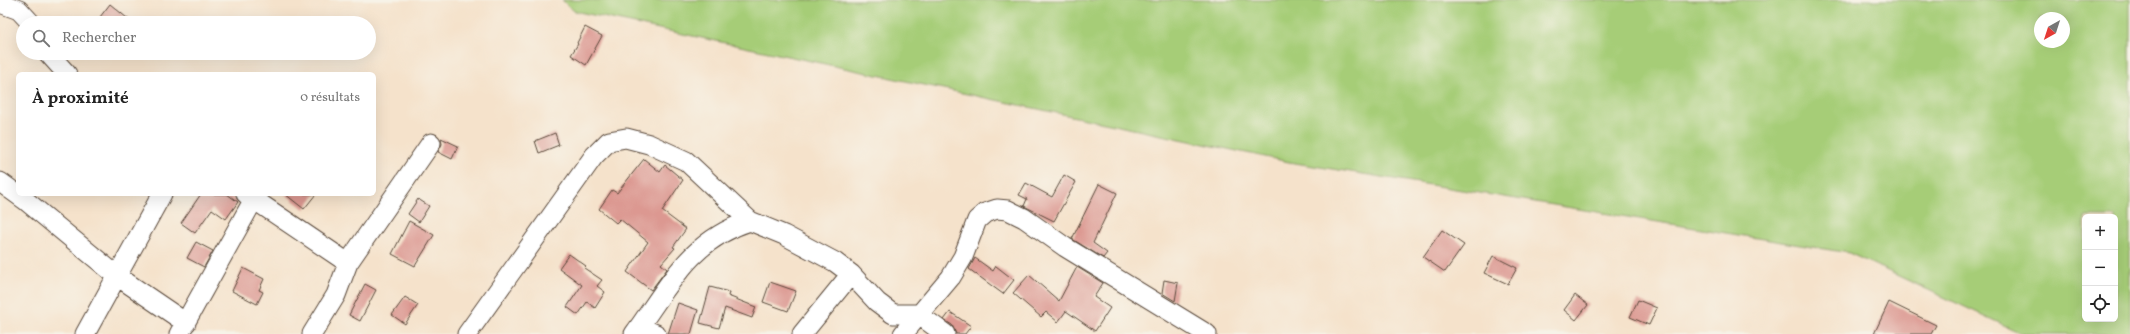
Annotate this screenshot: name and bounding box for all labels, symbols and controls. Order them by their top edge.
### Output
north arrow [2034,12,2070,48]
search box [16,16,376,60]
icon: search [30,27,52,49]
text: Rechercher [62,28,136,49]
text: À proximité [32,87,129,110]
text: 0 résultats [300,89,360,107]
map controls [2082,214,2118,322]
button: + [2082,214,2118,250]
button: − [2082,250,2118,286]
button: locate [2082,286,2118,322]

